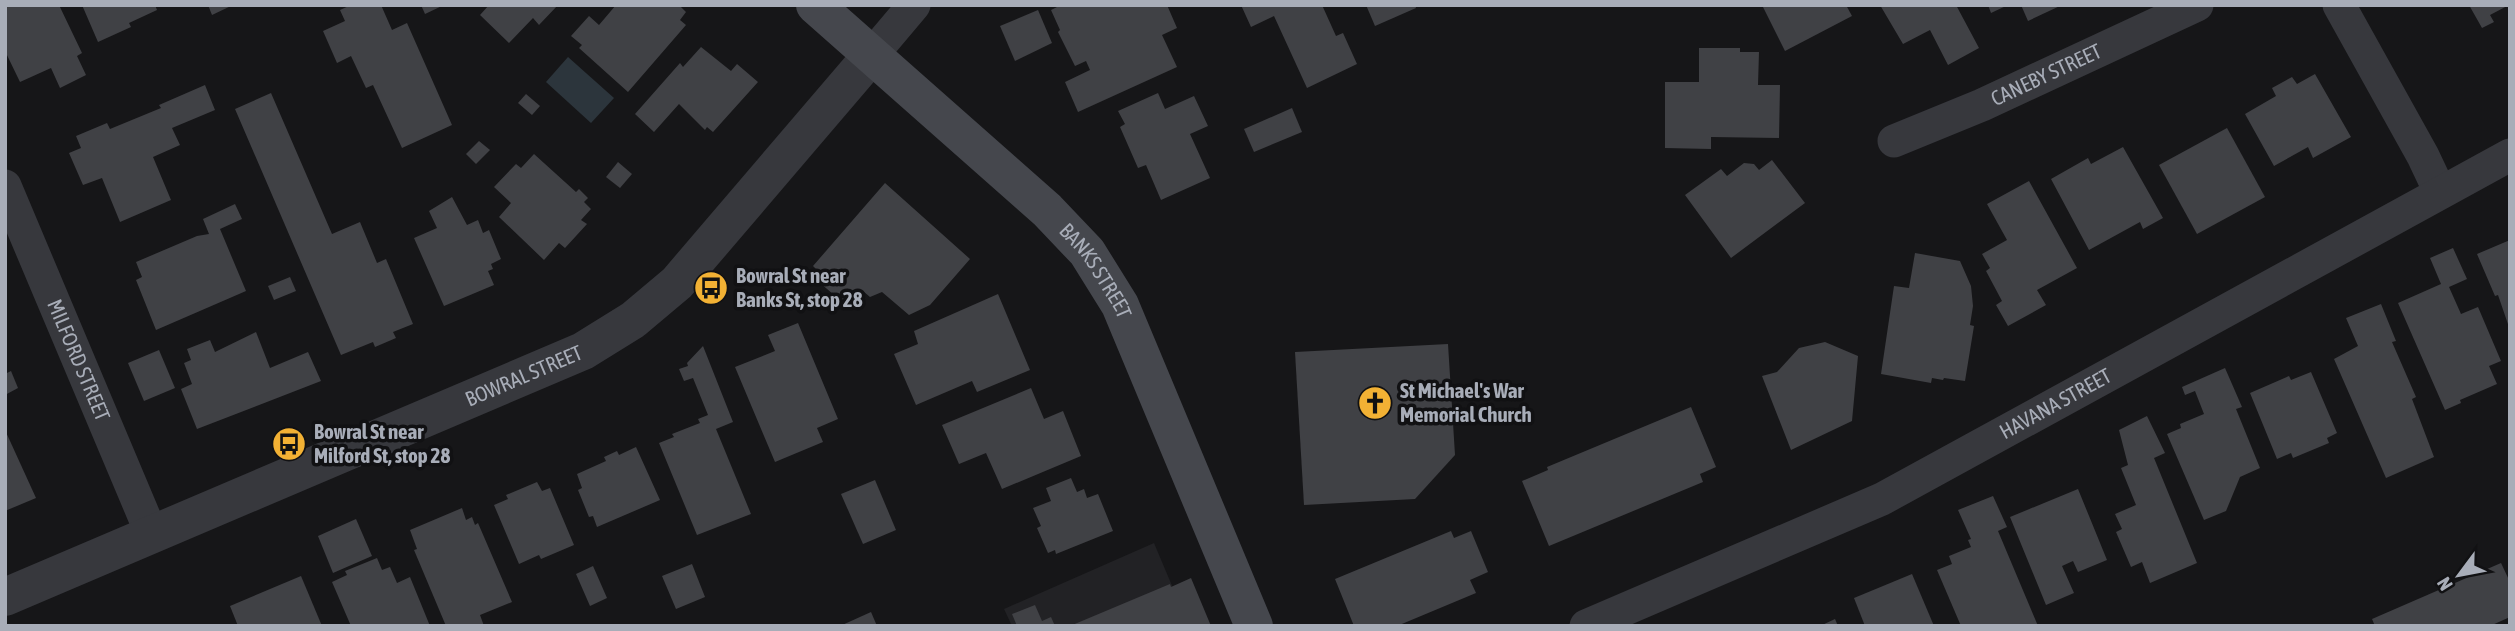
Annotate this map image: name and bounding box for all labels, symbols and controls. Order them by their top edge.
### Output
street label: CANEBY STREET [1987,38,2105,110]
street label: BANKS STREET [1055,218,1137,321]
place label: Bowral St near Banks St, stop 28 [736,263,863,311]
bus stop icon: Bowral St near Banks St, stop 28 [692,269,730,307]
street label: MILFORD STREET [43,296,115,424]
street label: BOWRAL STREET [461,340,586,411]
street label: HAVANA STREET [1995,363,2115,443]
place label: St Michael's War Memorial Church [1400,378,1532,426]
church icon: St Michael's War Memorial Church [1356,384,1394,422]
place label: Bowral St near Milford St, stop 28 [314,419,450,467]
bus stop icon: Bowral St near Milford St, stop 28 [270,425,308,463]
north arrow [2424,540,2494,610]
text: N [2432,573,2457,595]

